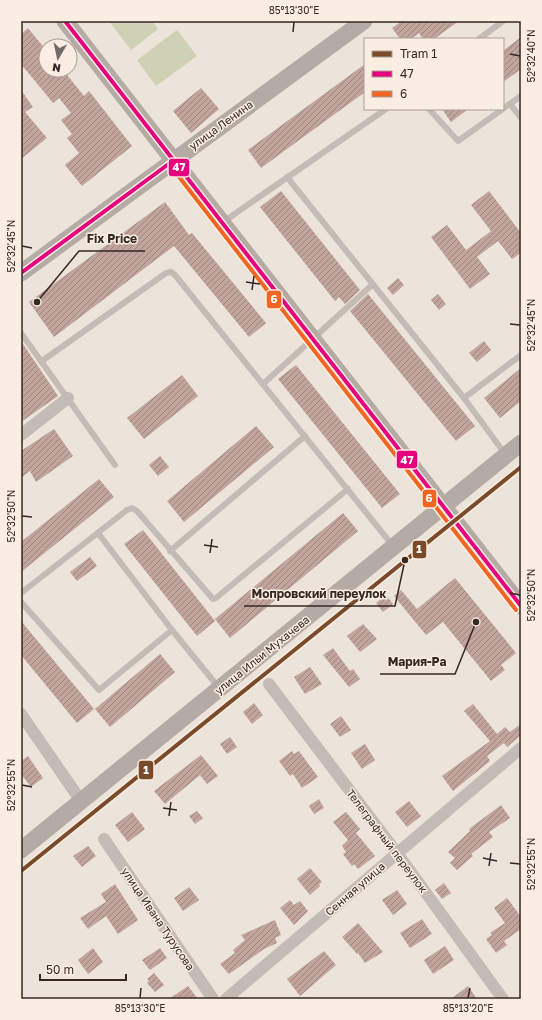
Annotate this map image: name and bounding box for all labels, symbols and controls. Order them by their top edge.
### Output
text: 85°13'30"E [269,4,319,16]
text: 52°32'40"N [525,29,537,83]
north arrow [38,38,78,78]
legend [364,38,504,110]
text: Tram 1 [400,46,437,61]
text: N [51,61,62,75]
text: 47 [400,66,414,81]
text: 6 [400,86,407,101]
street label: улица Ленина [186,97,255,152]
line badge: 47 [168,158,190,177]
text: 47 [173,160,185,173]
text: 52°32'45"N [5,220,17,272]
callout: Fix Price [79,227,145,251]
text: Fix Price [87,231,137,246]
line badge: 6 [266,290,282,309]
text: 6 [271,292,278,305]
text: 52°32'45"N [525,299,537,351]
line badge: 47 [396,450,418,469]
text: 47 [401,453,413,466]
line badge: 6 [422,489,437,508]
text: 52°32'50"N [5,490,17,542]
text: 6 [426,491,433,504]
line badge: 1 [412,540,427,559]
text: 1 [416,542,422,555]
text: 52°32'50"N [525,569,537,621]
callout: Мопровский переулок [244,582,395,606]
text: Мопровский переулок [252,586,386,601]
street label: улица Ильи Мухачева [212,612,312,697]
callout: Мария-Ра [380,650,455,674]
text: Мария-Ра [388,654,446,669]
text: 52°32'55"N [5,759,17,811]
line badge: 1 [138,760,154,780]
text: 1 [143,763,149,776]
street label: Телеграфный переулок [344,786,431,896]
text: 52°32'55"N [525,838,537,890]
street label: Сенная улица [322,859,387,918]
street label: улица Ивана Турусова [119,865,198,973]
scale bar [40,956,126,982]
text: 50 m [46,962,74,977]
text: 85°13'30"E [115,1002,165,1014]
text: 85°13'20"E [443,1002,493,1014]

